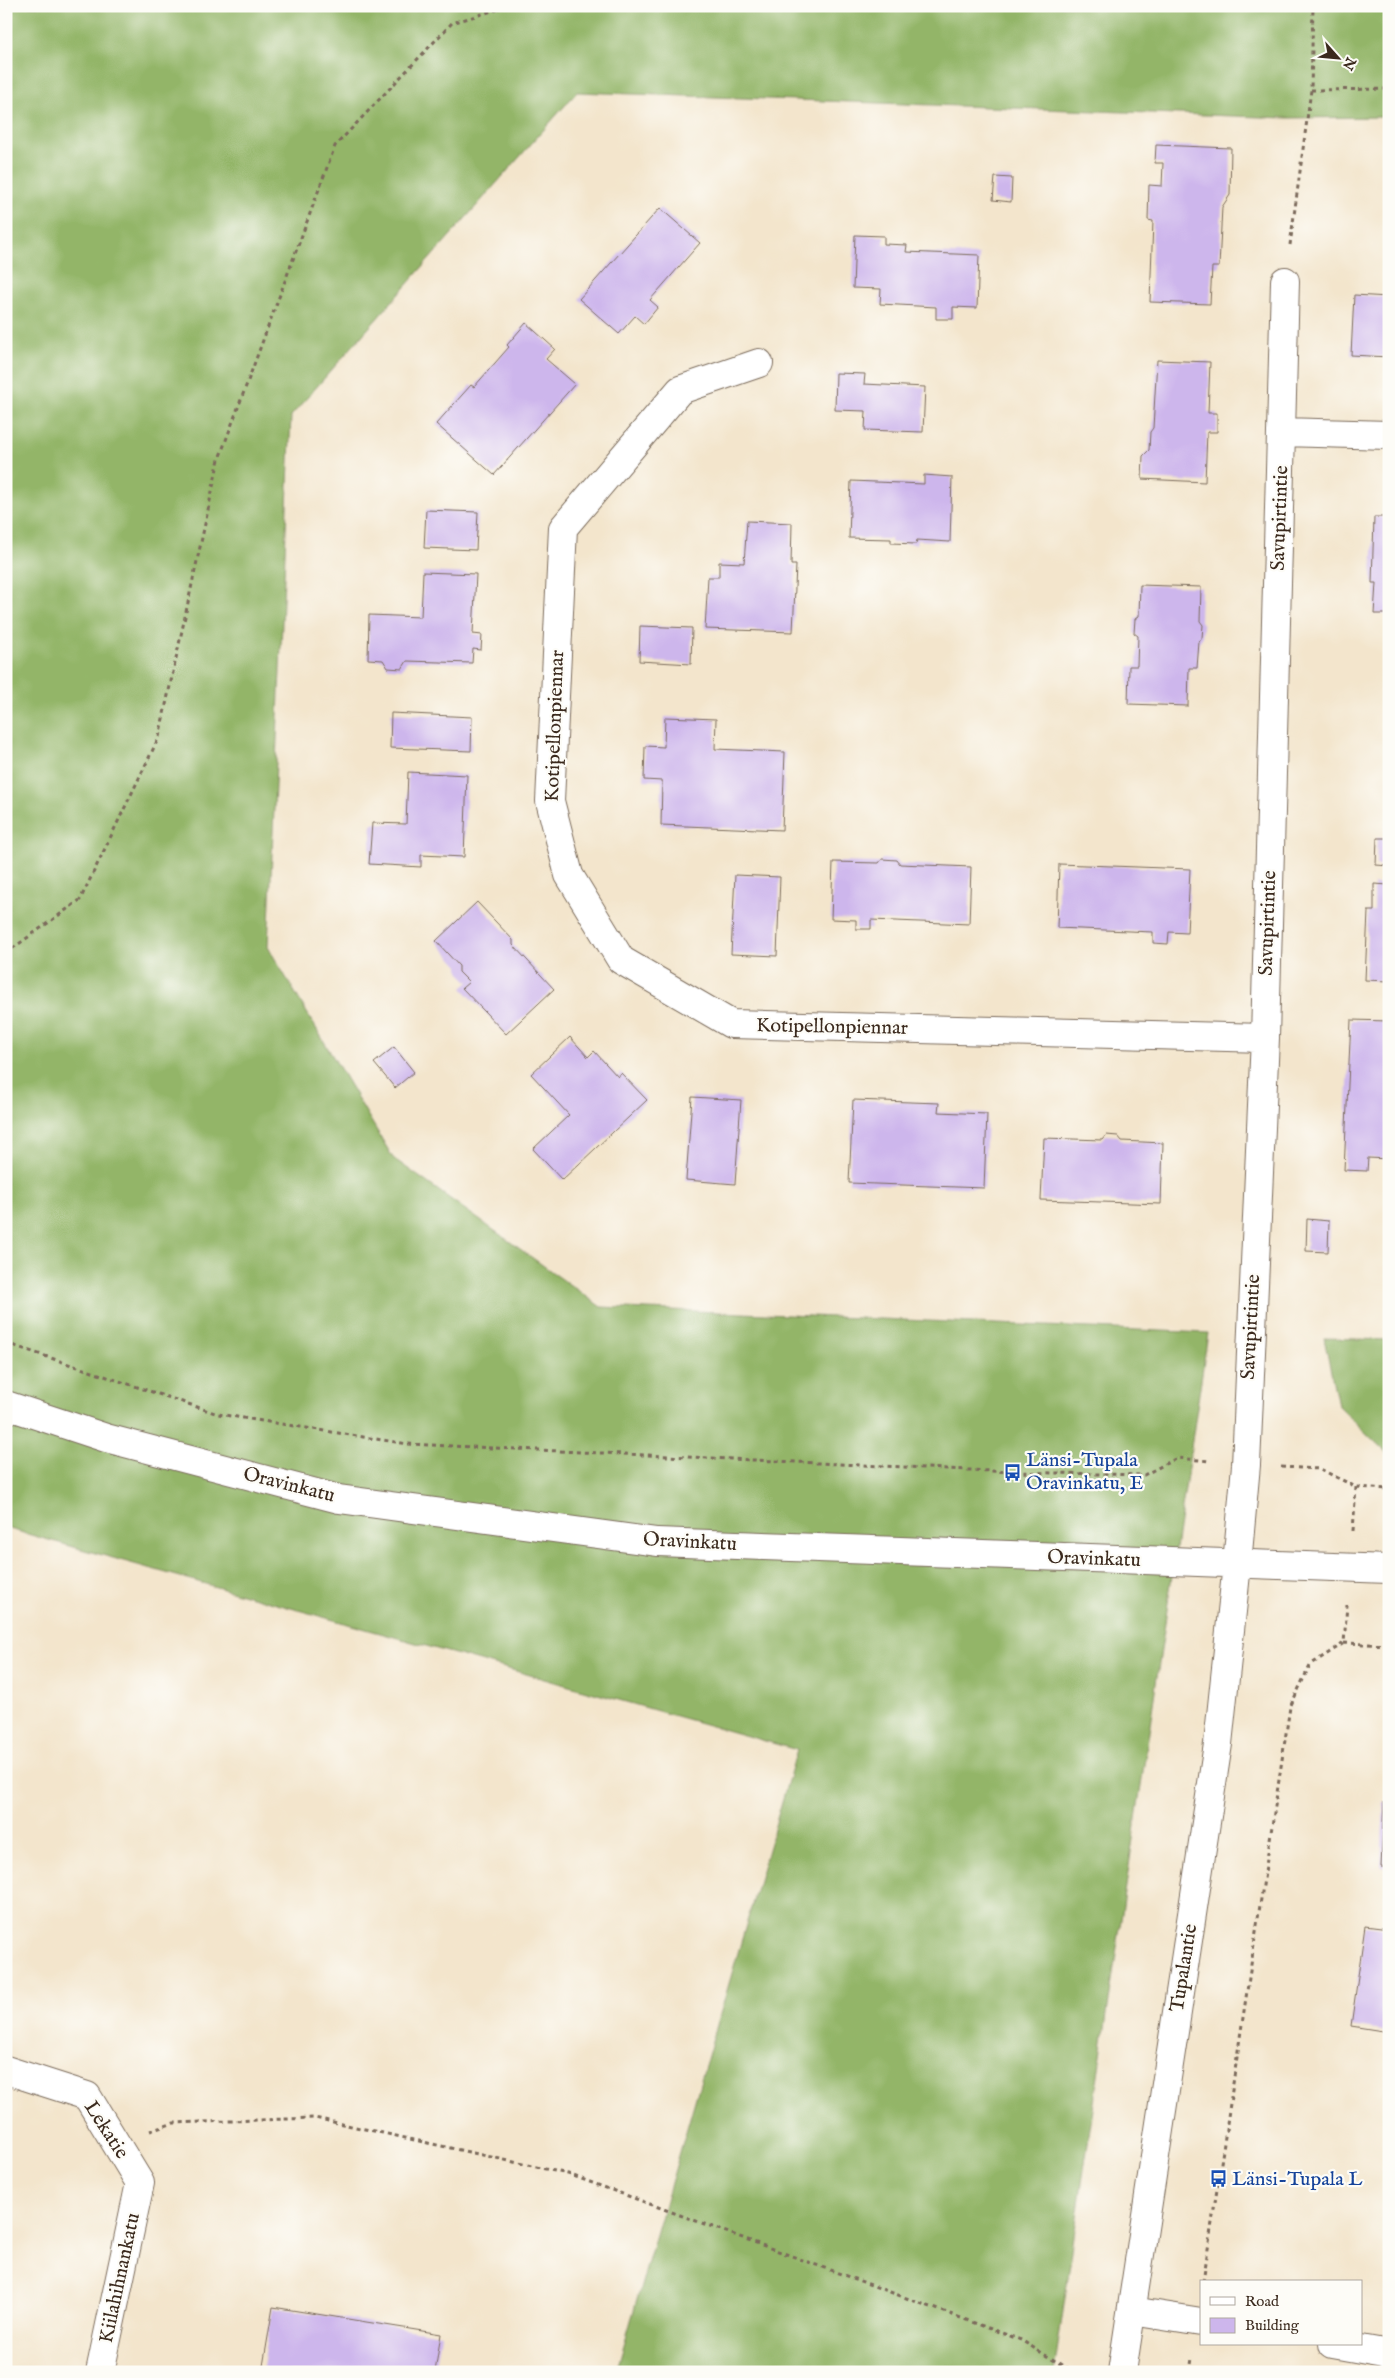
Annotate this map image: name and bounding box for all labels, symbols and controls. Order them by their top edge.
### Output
north arrow [1312,32,1362,82]
text: N [1338,53,1360,73]
street label: Savupirtintie [1266,465,1294,571]
street label: Kotipellonpiennar [540,649,570,802]
street label: Savupirtintie [1254,870,1282,976]
street label: Kotipellonpiennar [756,1013,909,1041]
street label: Savupirtintie [1236,1274,1266,1380]
place label: Länsi-Tupala Oravinkatu, E [1026,1448,1143,1496]
street label: Oravinkatu [240,1462,338,1508]
bus stop icon: Länsi-Tupala Oravinkatu, E [1002,1462,1022,1482]
street label: Oravinkatu [643,1527,737,1557]
street label: Oravinkatu [1047,1545,1141,1573]
street label: Tupalantie [1165,1922,1203,2014]
street label: Lekatie [78,2096,134,2164]
place label: Länsi-Tupala L [1232,2167,1363,2192]
bus stop icon: Länsi-Tupala L [1208,2169,1228,2189]
street label: Kiilahihnankatu [94,2211,146,2345]
legend [1200,2280,1362,2346]
text: Road [1245,2292,1280,2311]
text: Building [1245,2316,1300,2335]

